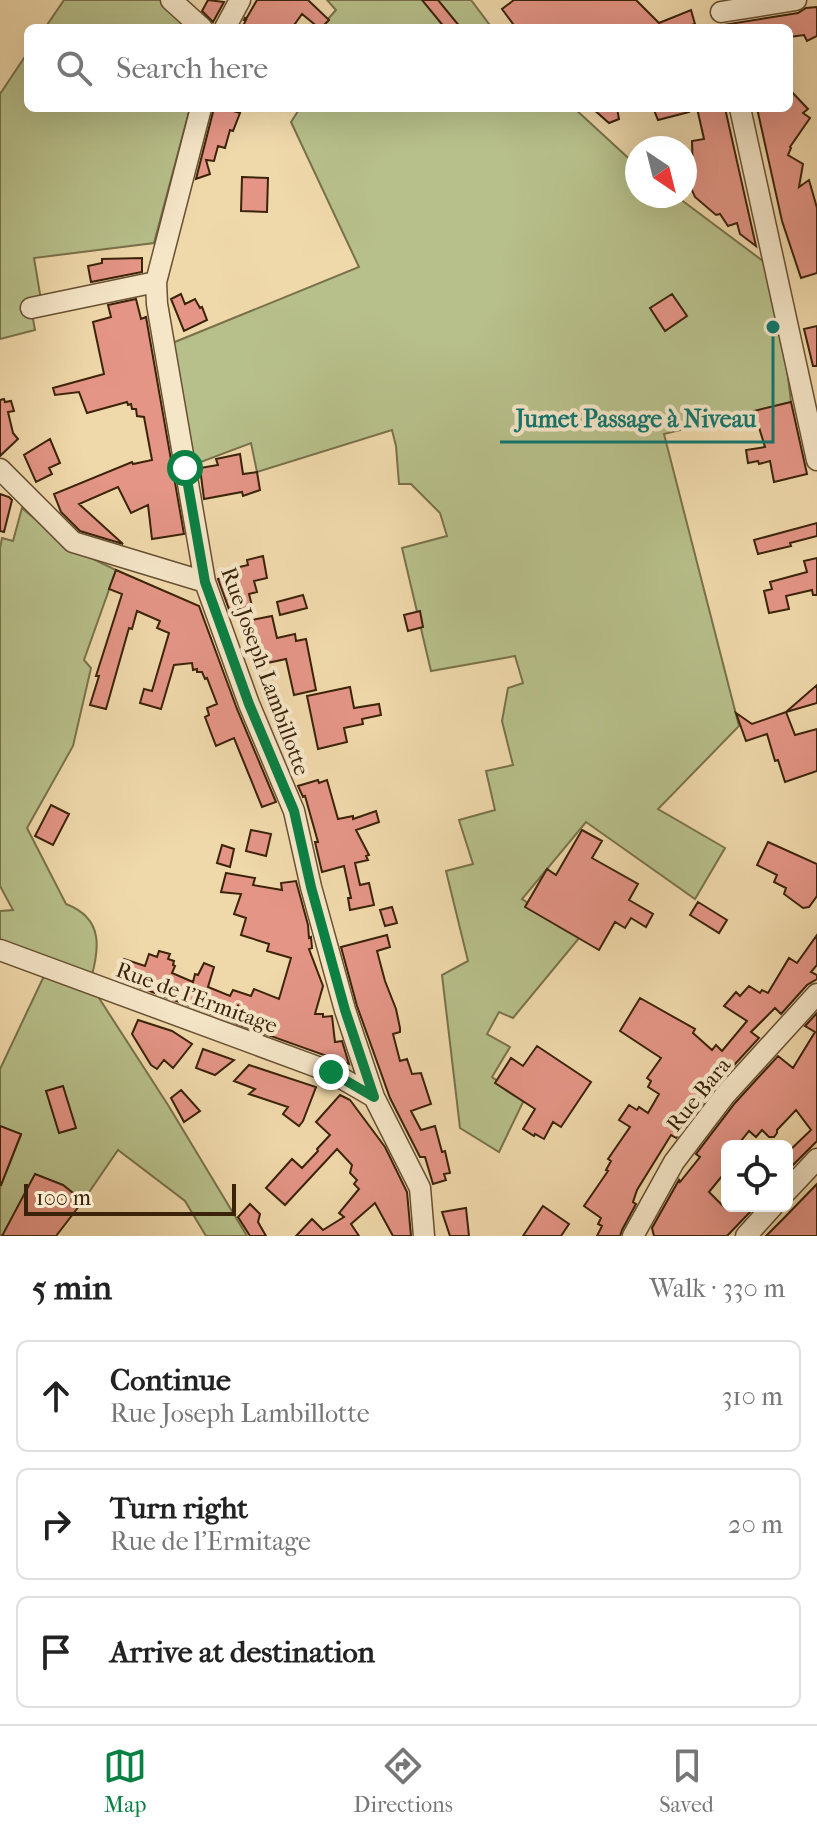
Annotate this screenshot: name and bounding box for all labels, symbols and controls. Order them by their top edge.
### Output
search box [24,24,793,112]
icon: search [52,46,96,90]
text: Search here [116,51,268,86]
north arrow [625,136,697,208]
callout: Jumet Passage à Niveau [500,394,773,442]
text: Jumet Passage à Niveau [514,405,757,433]
route start [167,450,203,486]
street label: Rue Joseph Lambillotte [215,564,315,779]
street label: Rue de l'Ermitage [112,957,281,1039]
street label: Rue Bara [661,1052,737,1137]
route end [313,1054,349,1090]
map controls [721,1140,793,1212]
button: locate [721,1140,793,1212]
scale bar [24,1180,236,1216]
text: 100 m [36,1185,91,1211]
text: 5 min [32,1268,112,1308]
text: Walk · 330 m [649,1273,785,1304]
text: Continue [110,1363,231,1398]
icon: ahead [34,1374,78,1418]
text: 310 m [722,1381,783,1412]
text: Rue Joseph Lambillotte [110,1398,370,1429]
text: Turn right [110,1491,248,1526]
icon: right [34,1502,78,1546]
text: 20 m [728,1509,783,1540]
text: Rue de l'Ermitage [110,1526,311,1557]
icon: arrive [34,1630,78,1674]
text: Arrive at destination [110,1635,375,1670]
tab: Map [103,1744,147,1818]
tab: Directions [354,1744,453,1818]
tab: Saved [659,1744,714,1818]

